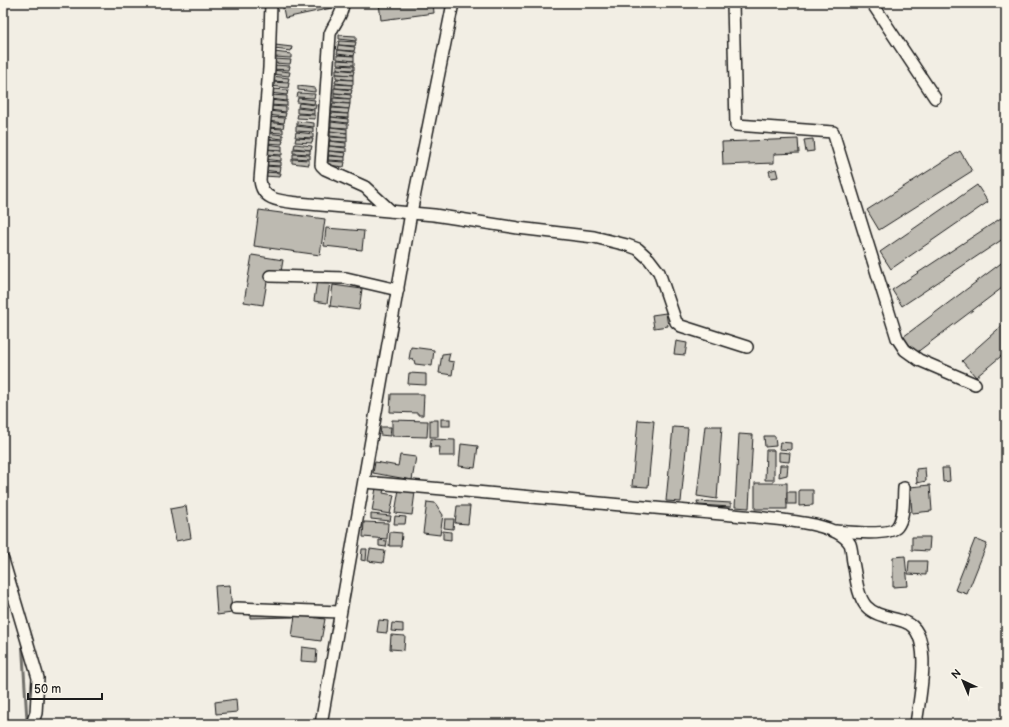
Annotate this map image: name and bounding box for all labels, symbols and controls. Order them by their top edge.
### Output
north arrow [943,661,983,701]
text: N [949,667,964,682]
scale bar [28,675,102,701]
text: 50 m [34,682,61,697]

